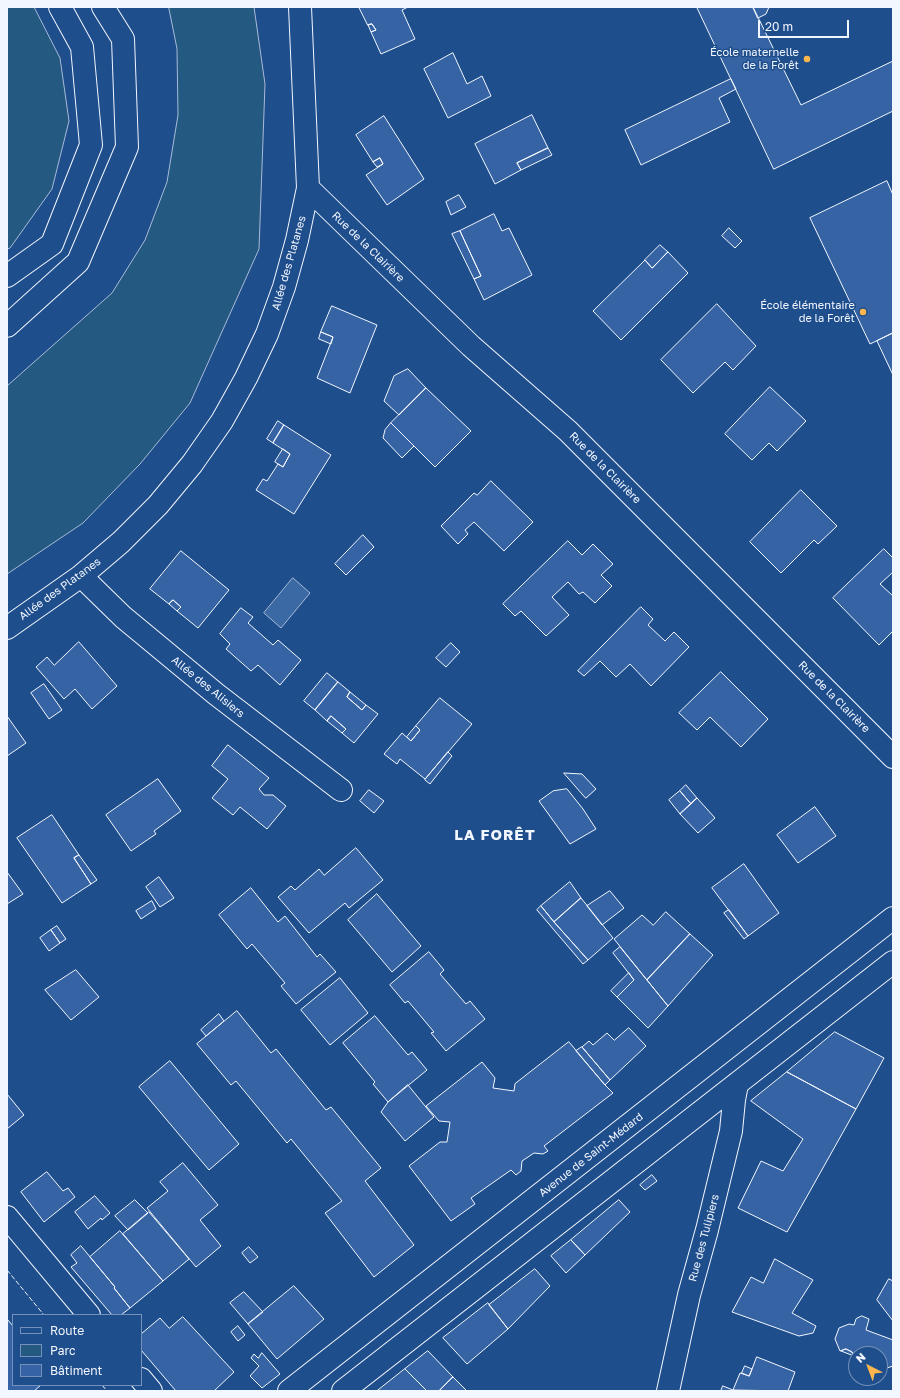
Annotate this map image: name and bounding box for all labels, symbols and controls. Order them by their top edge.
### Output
scale bar [760,12,851,38]
text: 20 m [765,19,793,34]
place label: École maternelle de la Forêt [710,46,799,72]
marker: École maternelle de la Forêt [802,54,812,64]
street label: Rue de la Clairière [329,209,407,285]
street label: Allée des Platanes [269,214,309,312]
place label: École élémentaire de la Forêt [760,299,855,325]
marker: École élémentaire de la Forêt [858,307,868,317]
street label: Rue de la Clairière [566,429,644,507]
street label: Allée des Platanes [17,555,103,623]
street label: Allée des Alisiers [169,653,247,721]
street label: Rue de la Clairière [795,658,873,736]
district label: LA FORÊT [454,826,536,844]
street label: Avenue de Saint-Médard [536,1110,646,1200]
street label: Rue des Tulipiers [686,1193,722,1283]
legend [12,1314,142,1386]
text: Route [50,1323,84,1338]
text: Parc [50,1343,76,1358]
north arrow [848,1346,888,1386]
text: N [853,1350,868,1365]
text: Bâtiment [50,1363,102,1378]

